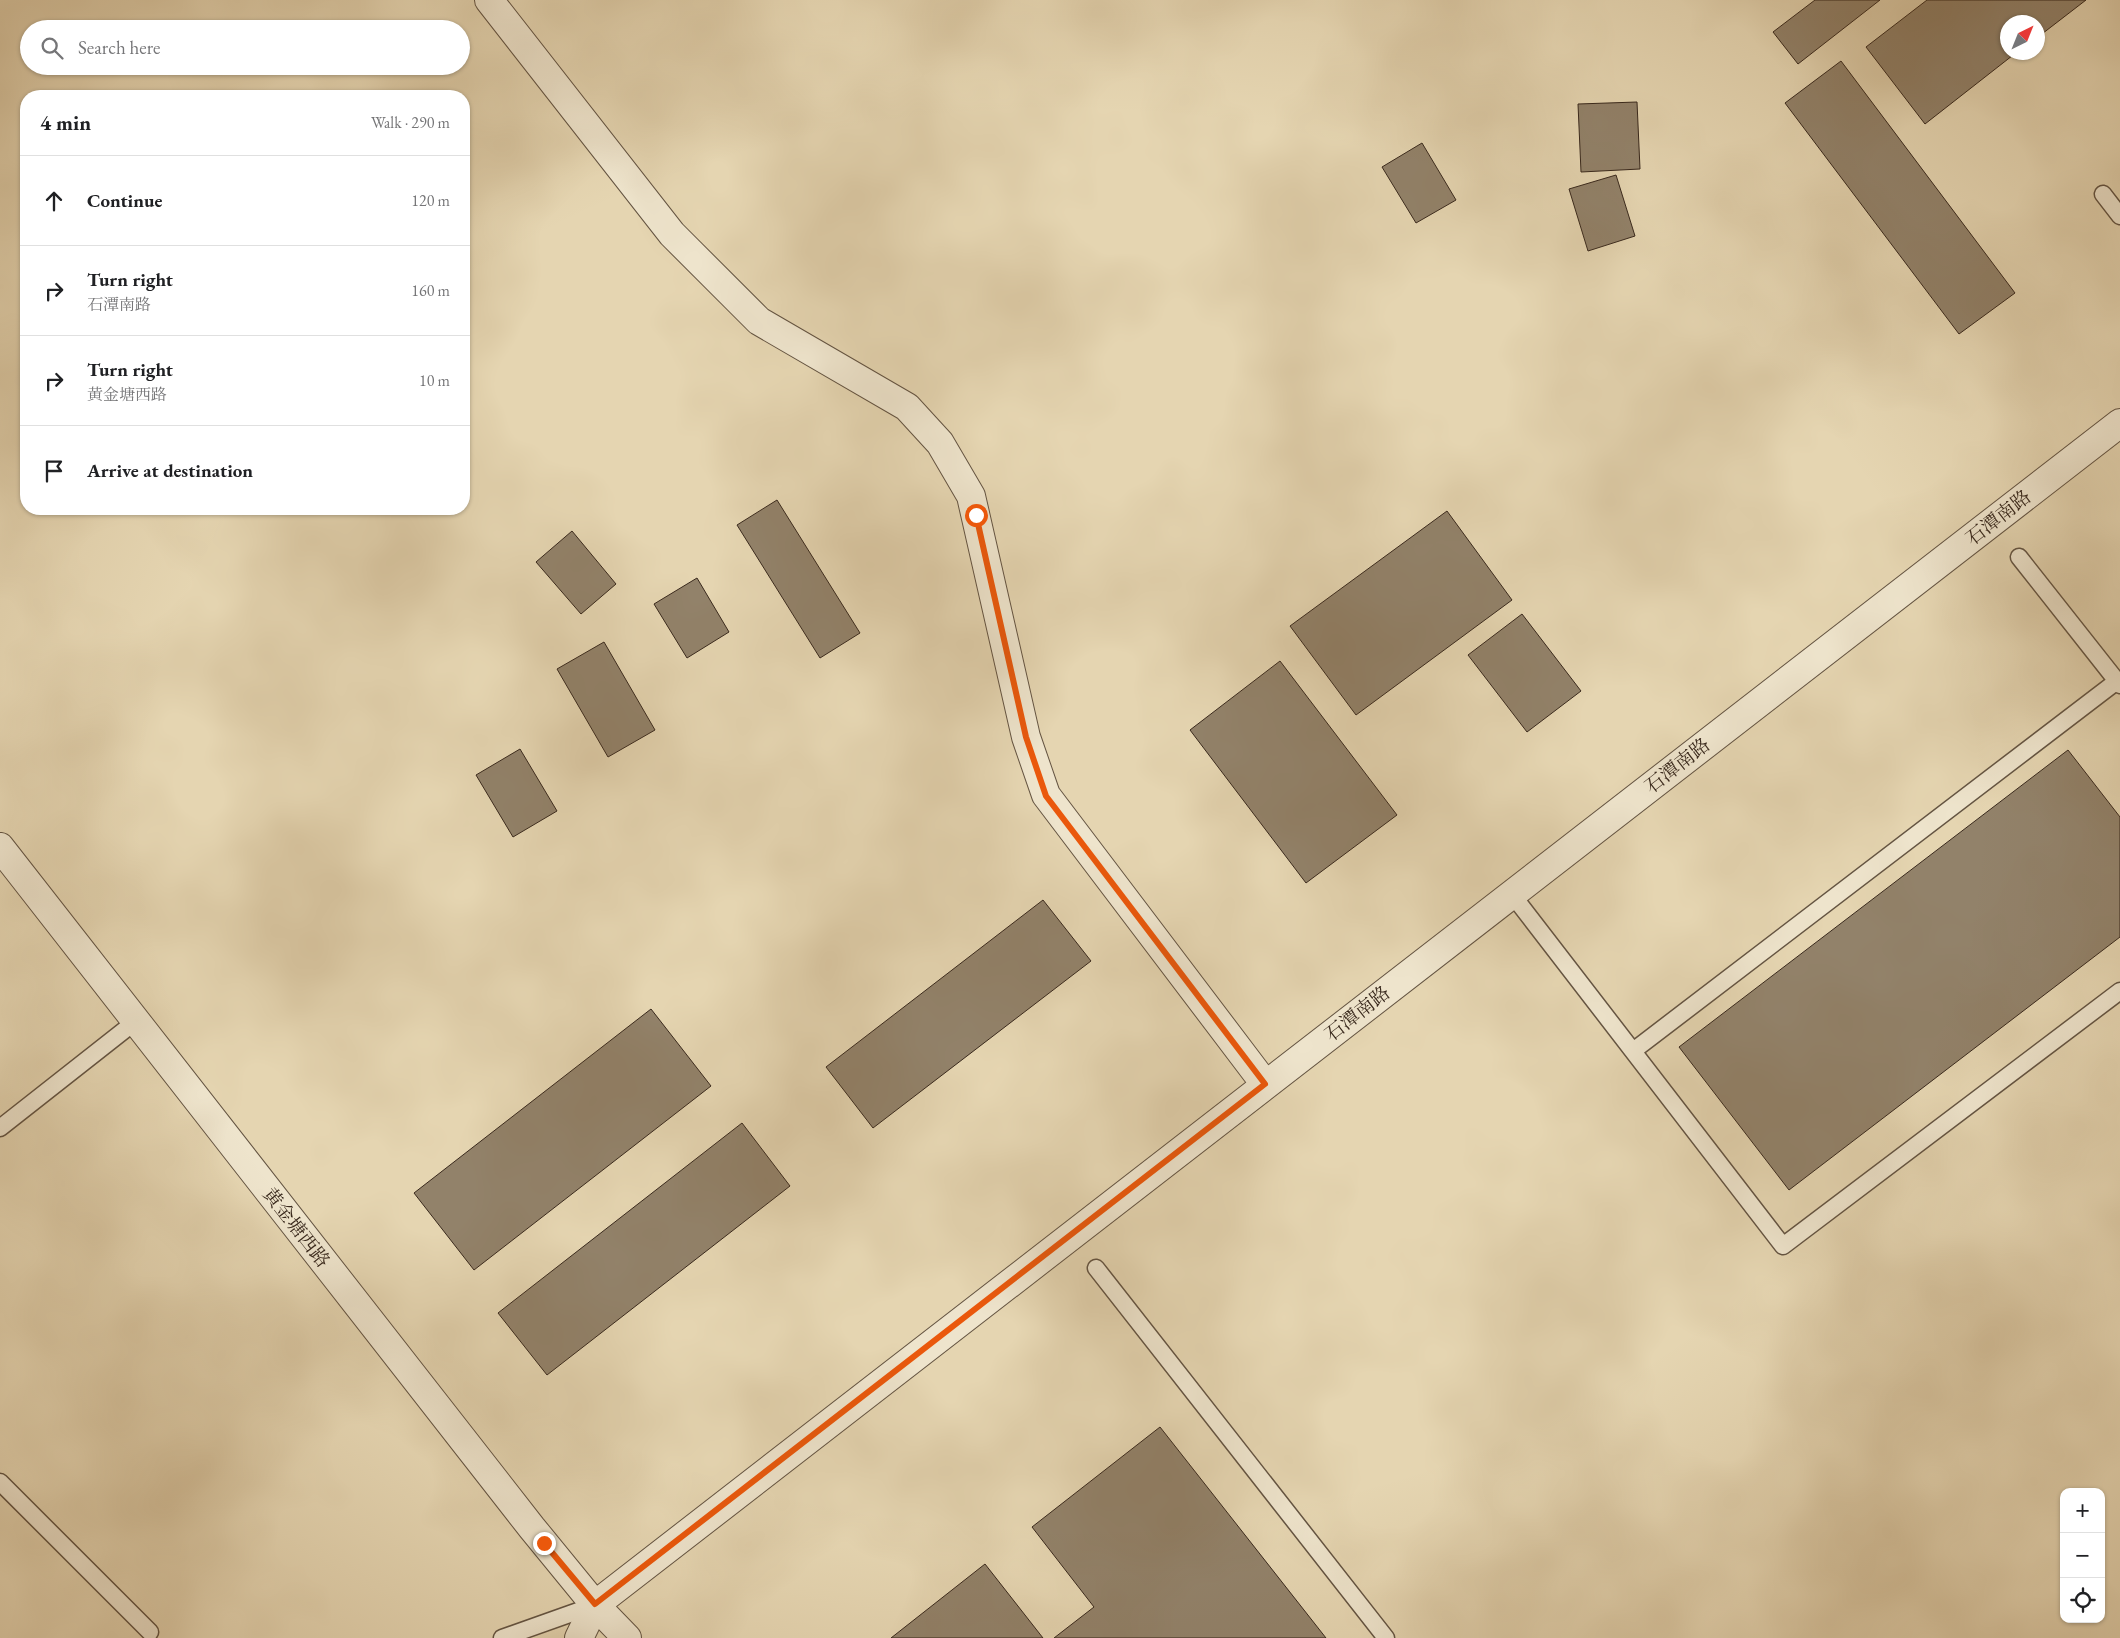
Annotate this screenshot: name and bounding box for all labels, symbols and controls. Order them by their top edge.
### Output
north arrow [2000,15,2045,60]
search box [20,20,470,75]
icon: search [38,34,66,62]
text: Search here [78,35,160,60]
text: 4 min [40,109,91,136]
text: Walk · 290 m [371,112,450,133]
icon: ahead [40,187,68,215]
text: Continue [87,188,162,213]
text: 120 m [411,190,450,211]
text: Turn right [87,267,173,292]
icon: right [40,277,68,305]
text: 160 m [411,280,450,301]
text: 石潭南路 [87,294,151,315]
text: Turn right [87,357,173,382]
icon: right [40,367,68,395]
text: 10 m [419,370,450,391]
text: 黄金塘西路 [87,384,167,405]
icon: arrive [40,457,68,485]
text: Arrive at destination [87,458,253,483]
street label: 石潭南路 [1961,484,2036,551]
route start [965,504,988,527]
street label: 石潭南路 [1640,732,1715,799]
street label: 石潭南路 [1320,980,1395,1047]
street label: 黄金塘西路 [258,1182,336,1272]
map controls [2060,1488,2105,1623]
button: + [2060,1488,2105,1533]
route end [533,1532,556,1555]
button: − [2060,1533,2105,1578]
button: locate [2060,1578,2105,1623]

